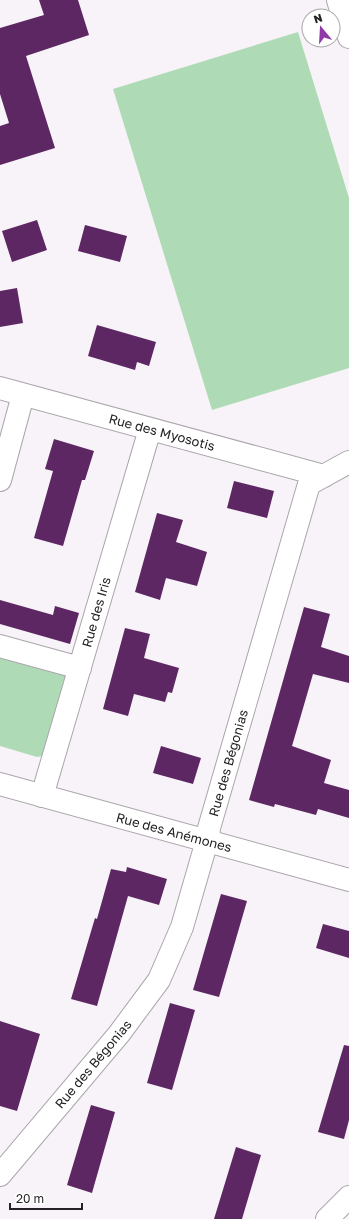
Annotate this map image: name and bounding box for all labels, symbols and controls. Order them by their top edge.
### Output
north arrow [301,8,341,48]
text: N [312,11,324,25]
street label: Rue des Myosotis [107,410,217,454]
street label: Rue des Iris [78,575,114,649]
street label: Rue des Bégonias [205,707,251,818]
street label: Rue des Anémones [115,809,234,855]
street label: Rue des Bégonias [51,1016,135,1112]
scale bar [10,1185,82,1211]
text: 20 m [16,1191,44,1206]

